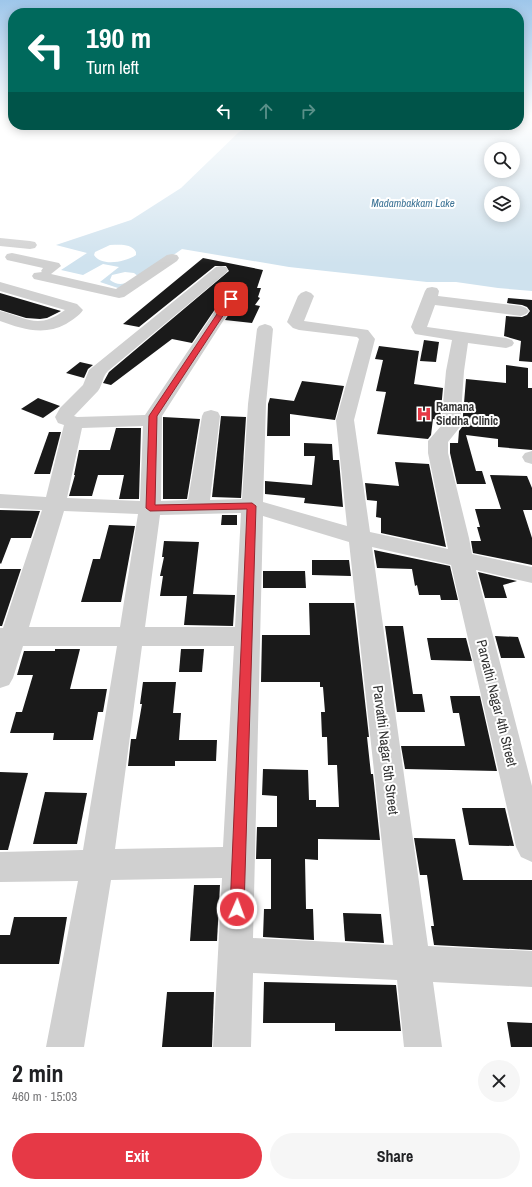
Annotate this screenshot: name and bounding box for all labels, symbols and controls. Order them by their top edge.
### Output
text: 190 m [86,19,151,57]
icon: left [20,24,72,76]
text: Turn left [86,55,139,80]
icon: left [213,100,235,122]
icon: ahead [255,100,277,122]
icon: right [297,100,319,122]
map controls [484,142,520,222]
button: search [484,142,520,178]
button: layers [484,186,520,222]
water label: Madambakkam Lake [371,196,455,210]
pin [214,282,248,316]
icon: arrive [220,288,242,310]
place label: Ramana Siddha Clinic [436,399,499,429]
hospital icon: Ramana Siddha Clinic [415,405,433,423]
street label: Parvathi Nagar 4th Street [473,638,521,768]
street label: Parvathi Nagar 5th Street [369,684,403,816]
position arrow [216,888,258,930]
text: 2 min [12,1057,63,1089]
button: close [478,1060,520,1102]
text: 460 m · 15:03 [12,1088,77,1105]
button: Exit [12,1133,262,1179]
button: Share [270,1133,520,1179]

